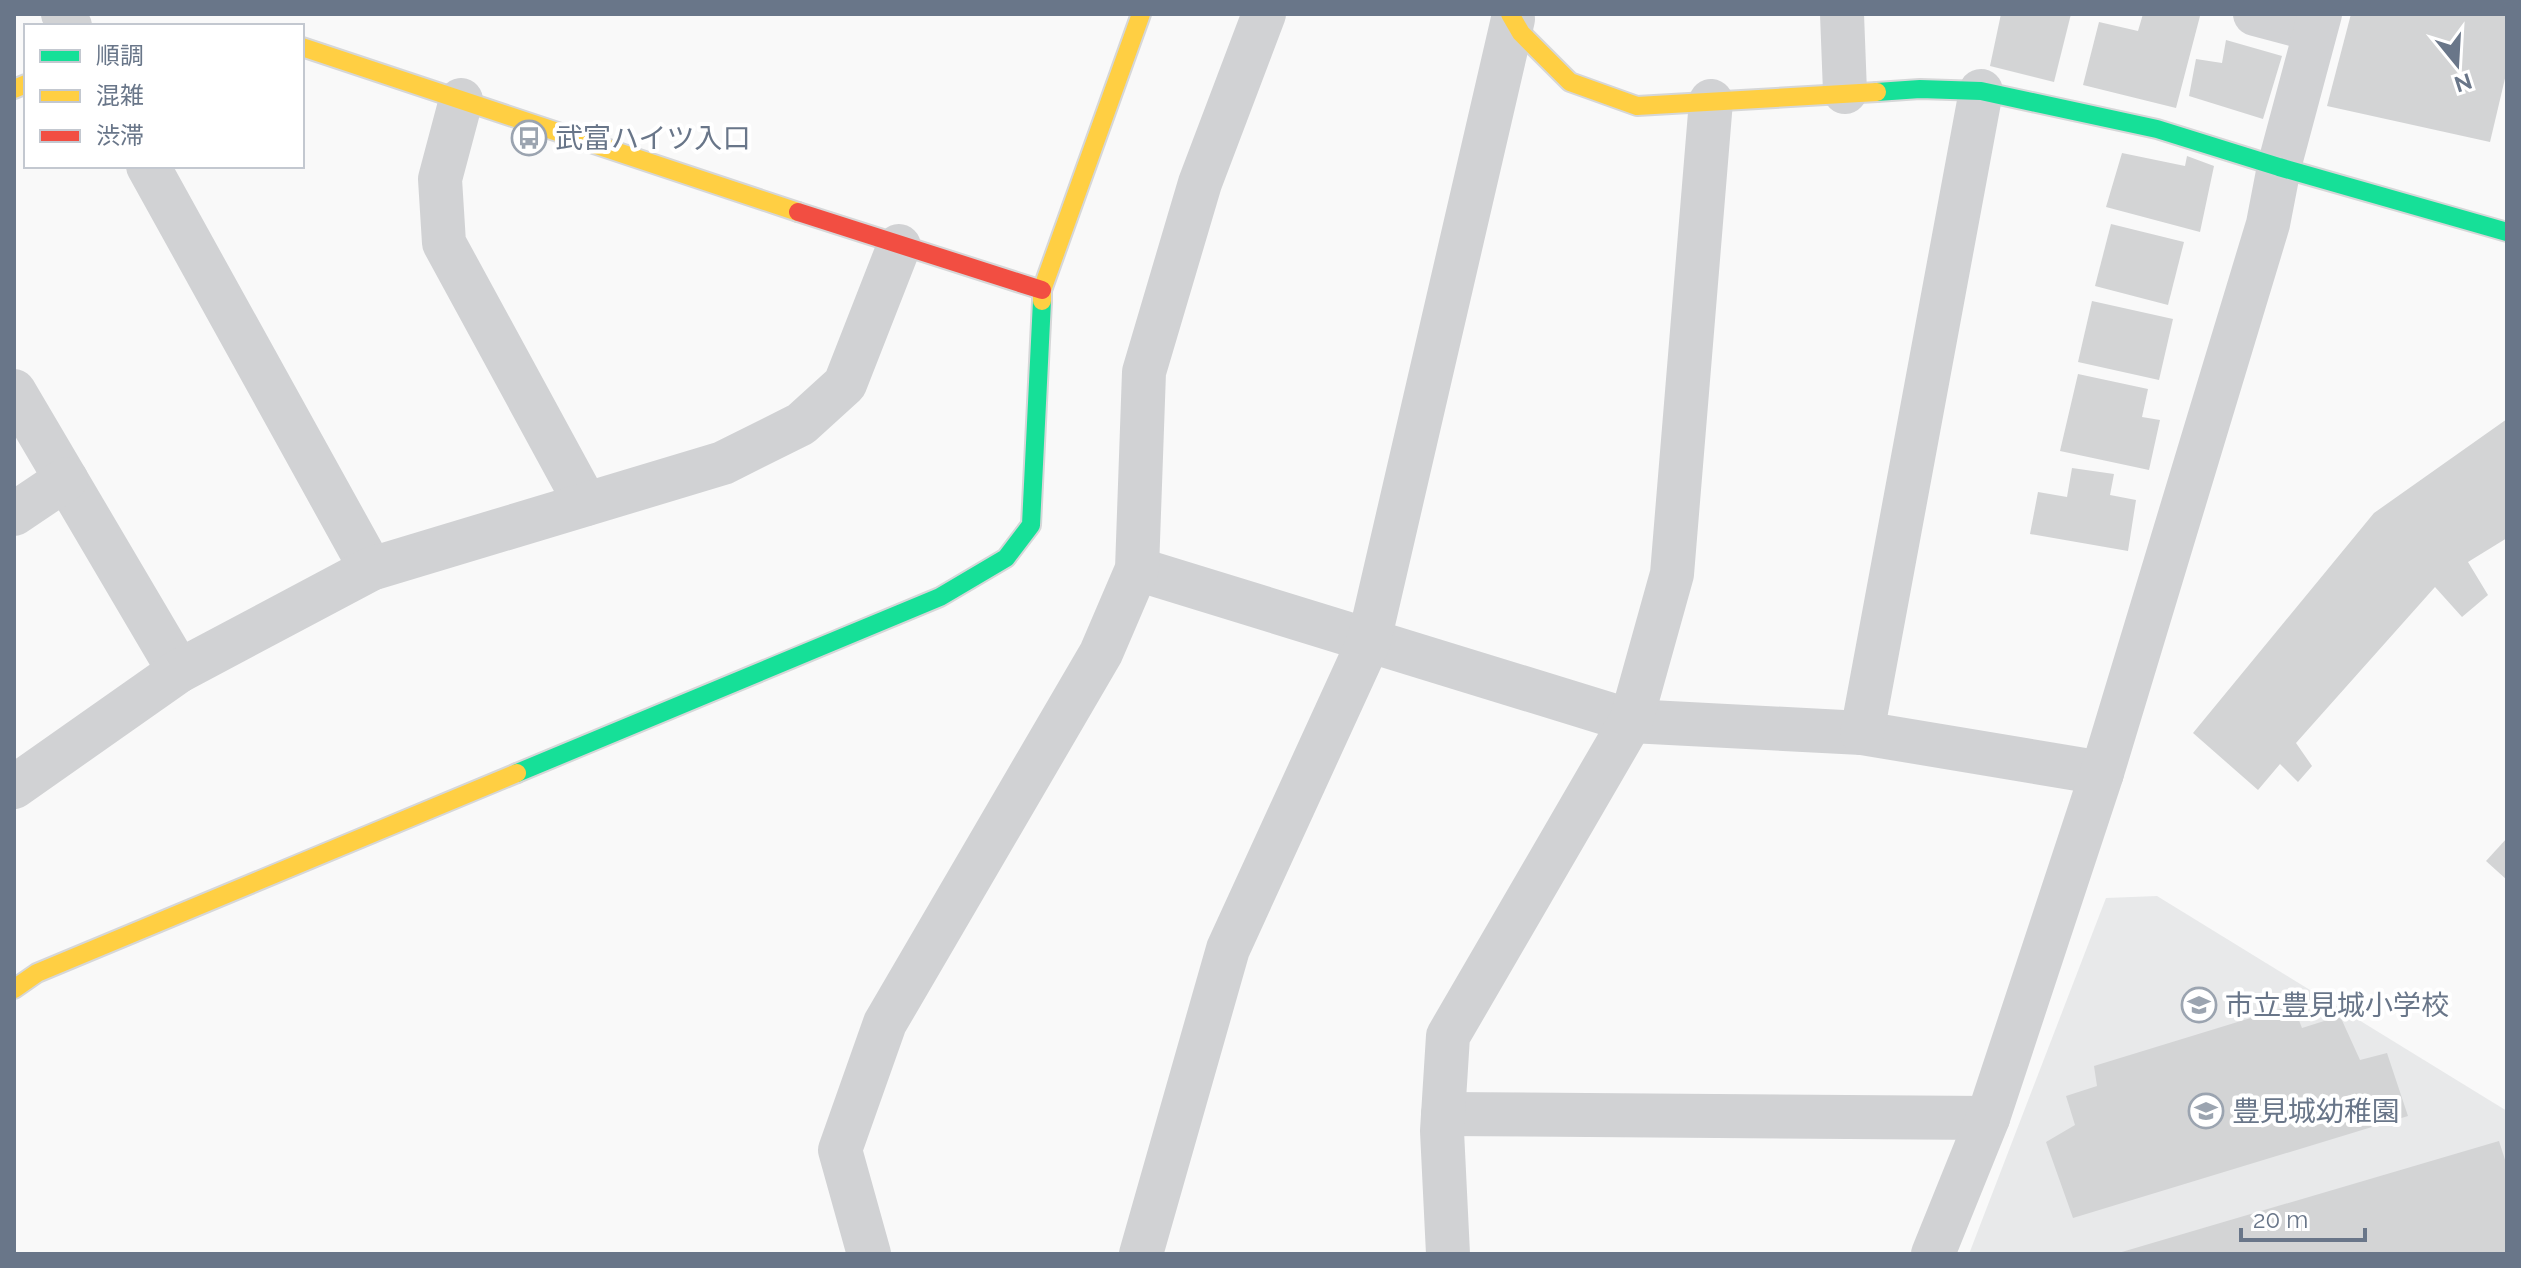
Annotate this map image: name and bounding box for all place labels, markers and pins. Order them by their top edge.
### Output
bus stop icon: 武富ハイツ入口 [510,119,548,157]
place label: 武富ハイツ入口 [555,122,750,155]
school or university icon: 市立豊見城小学校 [2180,986,2218,1024]
place label: 市立豊見城小学校 [2225,989,2449,1022]
school or university icon: 豊見城幼稚園 [2187,1092,2225,1130]
place label: 豊見城幼稚園 [2232,1095,2400,1128]

